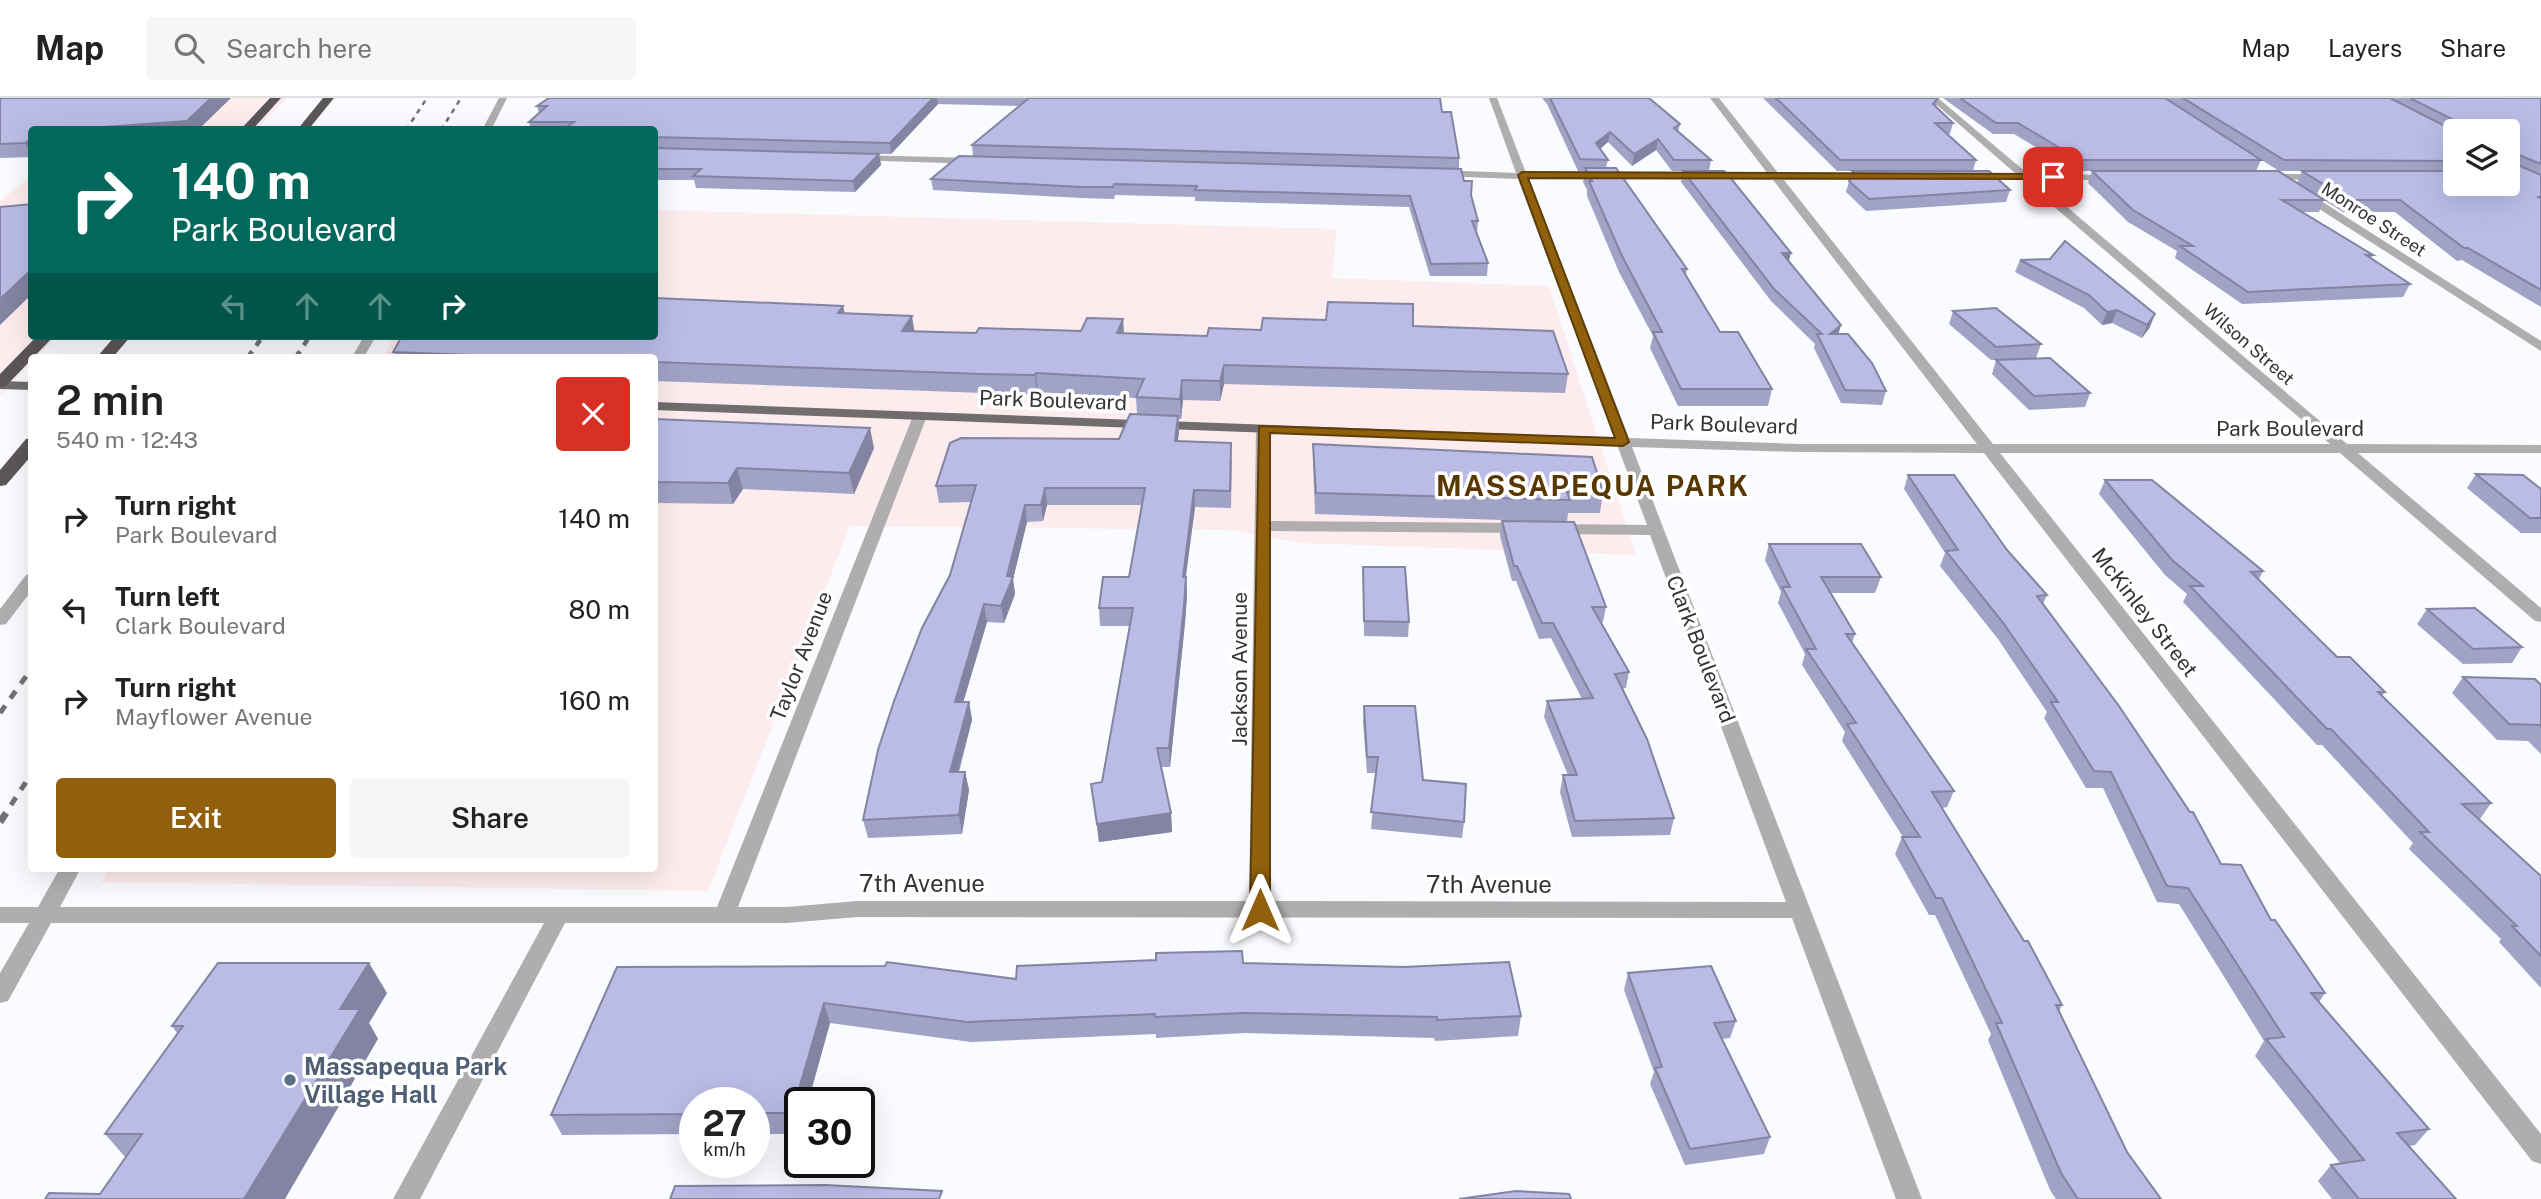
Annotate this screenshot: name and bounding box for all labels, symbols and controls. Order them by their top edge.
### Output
search box [146,17,636,80]
text: Map [35,29,104,67]
icon: search [170,29,208,67]
text: Search here [226,33,372,64]
text: Map [2241,34,2290,62]
text: Layers [2328,34,2402,62]
text: Share [2440,34,2506,62]
map controls [2443,119,2520,196]
button: layers [2443,119,2520,196]
pin [2023,147,2083,207]
text: 140 m [171,152,311,210]
icon: right [56,154,147,245]
icon: arrive [2034,158,2072,196]
street label: Monroe Street [2318,177,2430,261]
text: Park Boulevard [171,211,397,248]
icon: left [215,287,253,325]
icon: ahead [288,287,326,325]
icon: ahead [361,287,399,325]
icon: right [434,287,472,325]
street label: Wilson Street [2199,299,2299,389]
text: 2 min [56,375,164,424]
button: close [556,377,630,451]
street label: Park Boulevard [978,385,1128,415]
street label: Park Boulevard [1649,409,1799,439]
street label: Park Boulevard [2216,416,2364,441]
text: 540 m · 12:43 [56,426,198,453]
district label: MASSAPEQUA PARK [1436,469,1750,502]
text: Turn right [115,490,237,521]
icon: right [56,500,94,538]
text: 140 m [558,503,630,534]
text: Park Boulevard [115,521,277,548]
street label: McKinley Street [2087,543,2203,681]
street label: Clark Boulevard [1661,572,1741,726]
text: Turn left [115,581,220,612]
street label: Taylor Avenue [765,588,837,724]
icon: left [56,591,94,629]
street label: Jackson Avenue [1227,592,1252,746]
text: 80 m [569,594,630,625]
text: Clark Boulevard [115,612,286,639]
text: Turn right [115,672,237,703]
icon: right [56,682,94,720]
text: 160 m [559,685,630,716]
text: Mayflower Avenue [115,703,313,730]
button: Exit [56,778,336,858]
button: Share [350,778,630,858]
street label: 7th Avenue [859,869,985,897]
street label: 7th Avenue [1426,870,1552,898]
position arrow [1223,873,1297,947]
place label: Massapequa Park Village Hall [304,1052,507,1108]
marker: Massapequa Park Village Hall [282,1072,298,1088]
speed limit sign: 30 [784,1087,875,1178]
text: 27 [702,1103,747,1144]
text: km/h [703,1139,746,1160]

